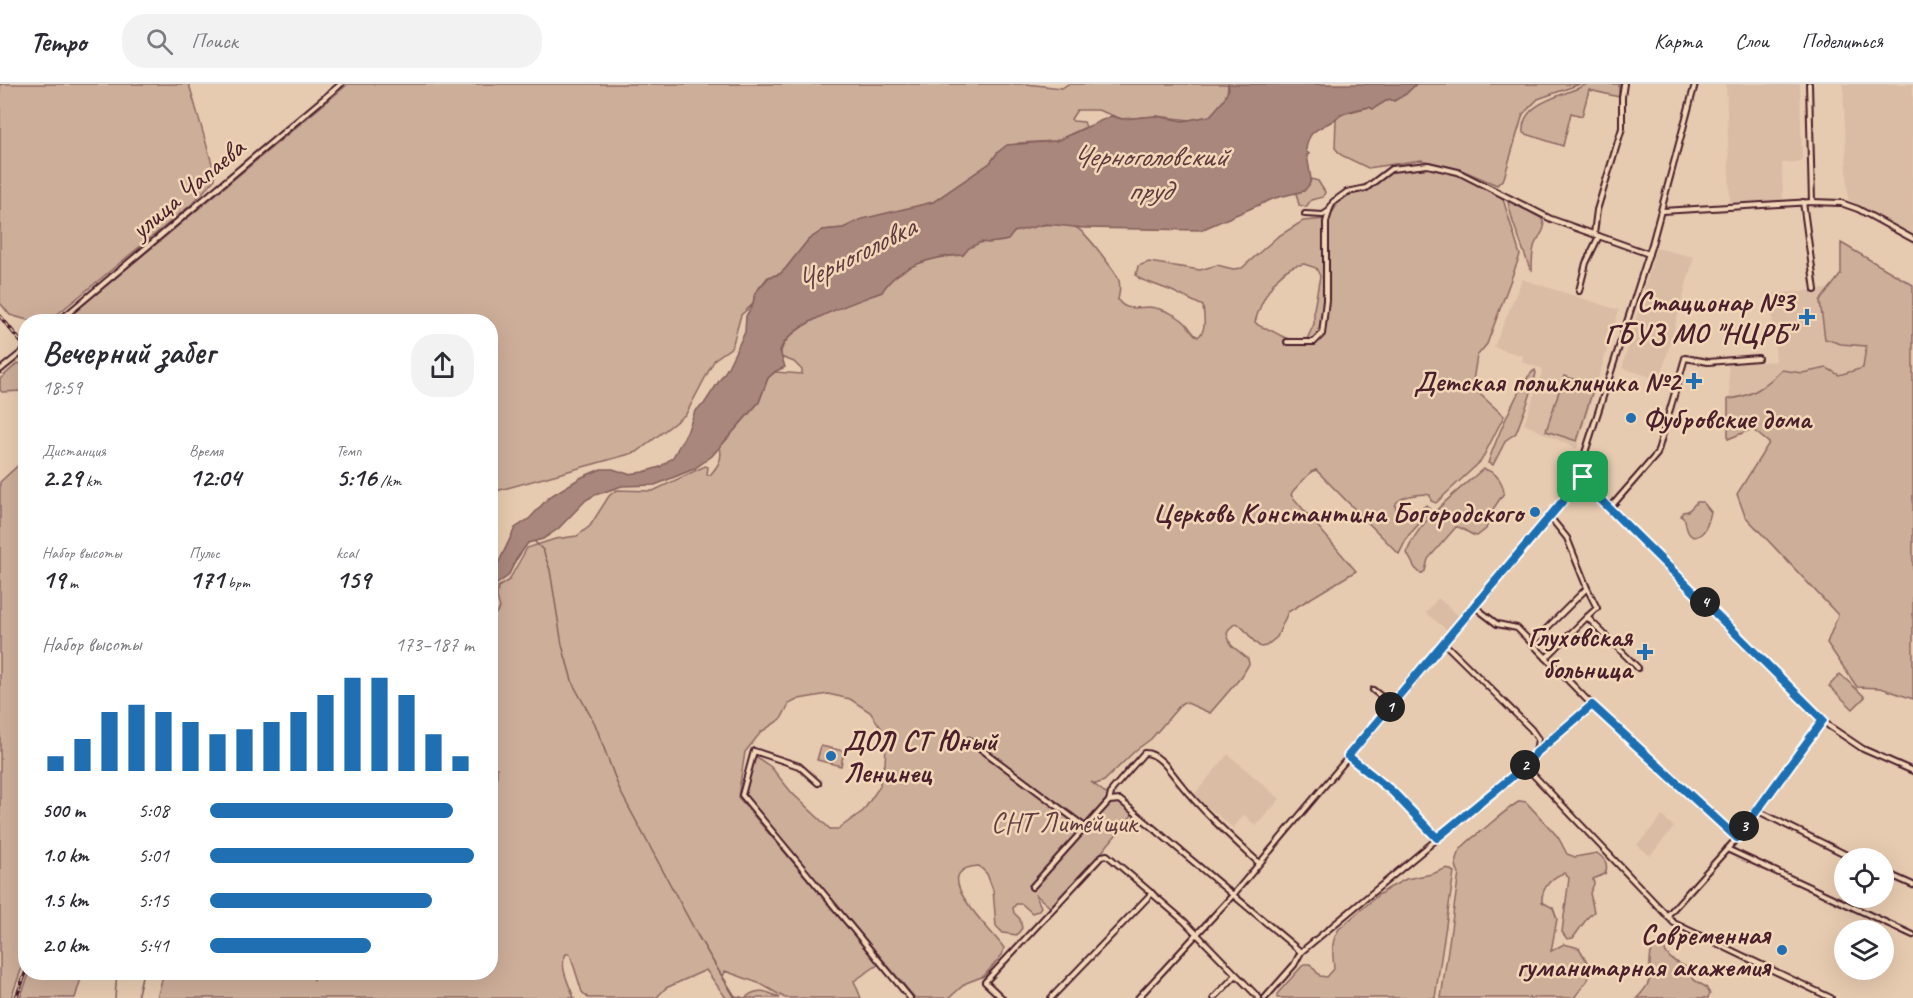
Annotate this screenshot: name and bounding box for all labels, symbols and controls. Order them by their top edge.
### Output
search box [122,14,542,68]
text: Tempo [30,24,86,59]
icon: search [143,25,176,58]
text: Поиск [191,27,238,55]
text: Карта [1654,28,1702,54]
text: Слои [1735,28,1769,54]
text: Поделиться [1802,28,1883,54]
street label: улица Чапаева [121,129,253,248]
water label: Черноголовский пруд [1072,137,1232,209]
water label: Черноголовка [789,206,924,300]
place label: Стационар №3 ГБУЗ МО "НЦРБ" [1605,284,1800,351]
marker: Стационар №3 ГБУЗ МО "НЦРБ" [1798,308,1816,326]
text: Вечерний забег [42,331,215,373]
button: share [411,334,474,397]
place label: Детская поликлиника №2 [1414,364,1682,399]
marker: Детская поликлиника №2 [1685,372,1703,390]
text: 18:59 [42,375,82,400]
place label: Фубровские дома [1643,401,1814,436]
marker: Фубровские дома [1624,411,1638,425]
text: Дистанция [42,441,106,461]
text: Время [189,441,223,461]
text: Темп [336,441,362,461]
pin [1557,451,1608,502]
icon: arrive [1566,460,1599,493]
text: 2.29 [42,461,82,494]
text: 12:04 [189,461,241,494]
text: 5:16 [336,461,376,494]
text: km [82,471,101,491]
text: /km [376,471,401,491]
place label: Церковь Константина Богородского [1153,495,1526,530]
marker: Церковь Константина Богородского [1528,505,1542,519]
text: Набор высоты [42,543,121,563]
text: Пульс [189,543,220,563]
text: kcal [336,543,357,563]
text: 19 [42,563,65,596]
text: 171 [189,563,224,596]
text: 159 [336,563,370,596]
text: m [65,573,78,593]
text: bpm [224,573,250,593]
pin: 4 [1690,587,1720,617]
text: 4 [1701,592,1709,612]
place label: Глуховская больница [1528,619,1635,686]
text: Набор высоты [42,632,141,657]
text: 173–187 m [395,632,474,657]
marker: Глуховская больница [1636,643,1654,661]
pin: 1 [1375,692,1405,722]
text: 1 [1386,697,1394,717]
place label: ДОЛ СТ Юный Ленинец [843,723,999,790]
marker: ДОЛ СТ Юный Ленинец [824,749,838,763]
pin: 2 [1510,750,1540,780]
text: 2 [1521,755,1529,775]
text: 500 m [42,798,85,823]
text: 5:08 [138,798,169,823]
park label: СНТ Литейщик [991,805,1140,840]
pin: 3 [1729,811,1759,841]
text: 3 [1740,816,1748,836]
text: 1.0 km [42,843,89,868]
text: 5:01 [138,843,169,868]
map controls [1834,848,1894,980]
button: locate [1834,848,1894,908]
text: 1.5 km [42,888,88,913]
text: 5:15 [138,888,169,913]
place label: Современная гуманитарная акажемия [1517,917,1772,984]
button: layers [1834,920,1894,980]
text: 2.0 km [42,933,89,958]
text: 5:41 [138,933,169,958]
marker: Современная гуманитарная акажемия [1775,943,1789,957]

